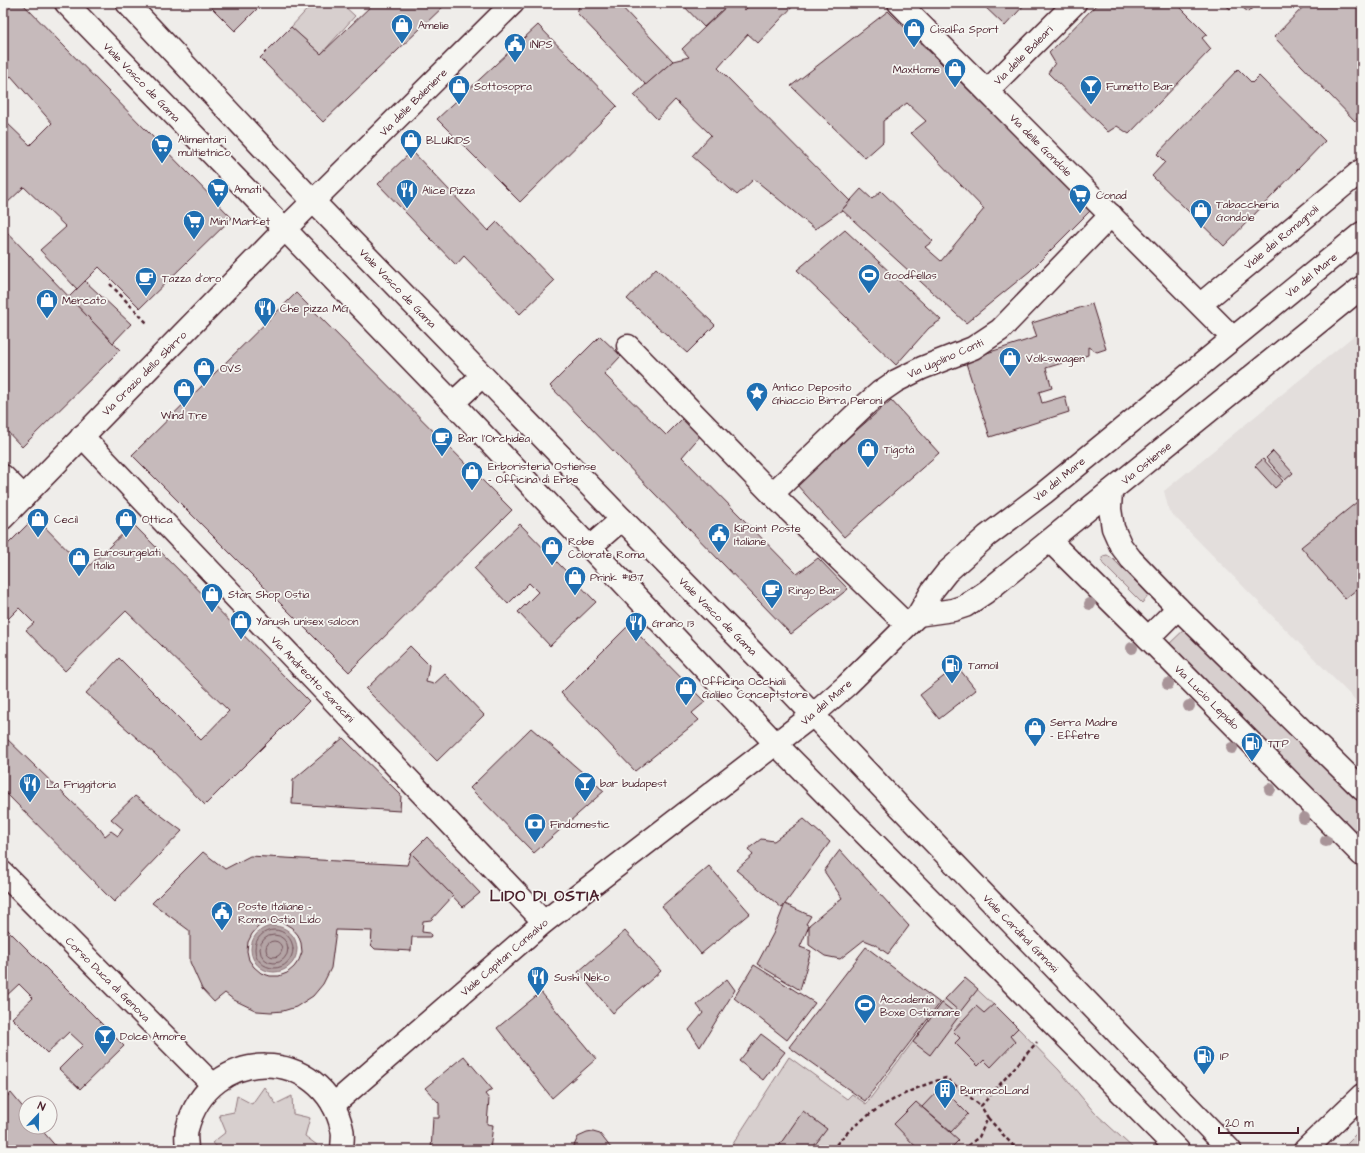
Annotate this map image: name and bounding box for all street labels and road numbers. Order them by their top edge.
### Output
street label: Via delle Baleari [990,22,1057,88]
street label: Viale Vasco de Gama [100,39,184,126]
street label: Via delle Baleniere [376,65,451,140]
street label: Via delle Gondole [1006,111,1075,180]
street label: Viale dei Romagnoli [1241,202,1323,274]
street label: Viale Vasco de Gama [356,245,440,332]
street label: Via del Mare [1282,250,1341,301]
street label: Via Orazio dello Sbirro [99,327,191,419]
street label: Via Ugolino Conti [905,335,986,383]
street label: Via Ostiense [1118,438,1175,488]
street label: Via del Mare [1030,454,1089,505]
street label: Viale Vasco de Gama [675,574,760,659]
street label: Via Andreotto Saracini [267,633,358,726]
street label: Via Lucio Lepidio [1171,662,1243,734]
street label: Via del Mare [798,676,855,729]
street label: Viale Cardinal Ginnasi [979,891,1062,976]
street label: Viale Capitan Consalvo [457,915,552,1000]
street label: Corso Duca di Genova [62,934,154,1025]

